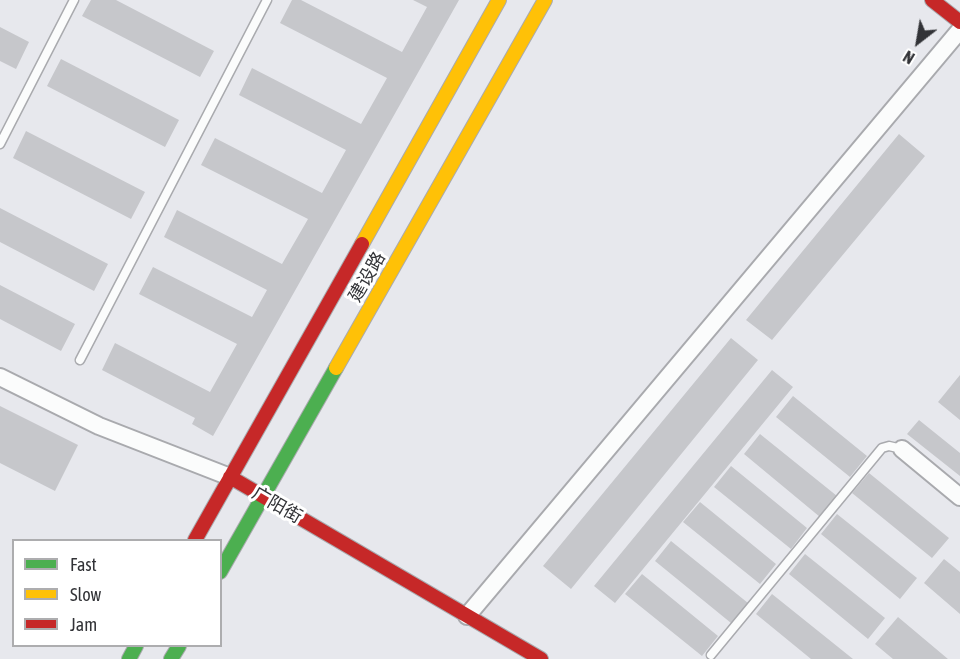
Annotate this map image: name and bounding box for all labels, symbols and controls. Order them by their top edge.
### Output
north arrow [888,12,948,72]
text: N [900,47,917,68]
street label: 建设路 [344,248,390,306]
street label: 广阳街 [248,482,306,528]
legend [12,539,222,647]
text: Fast [70,554,97,575]
text: Slow [70,584,101,605]
text: Jam [70,614,97,635]

